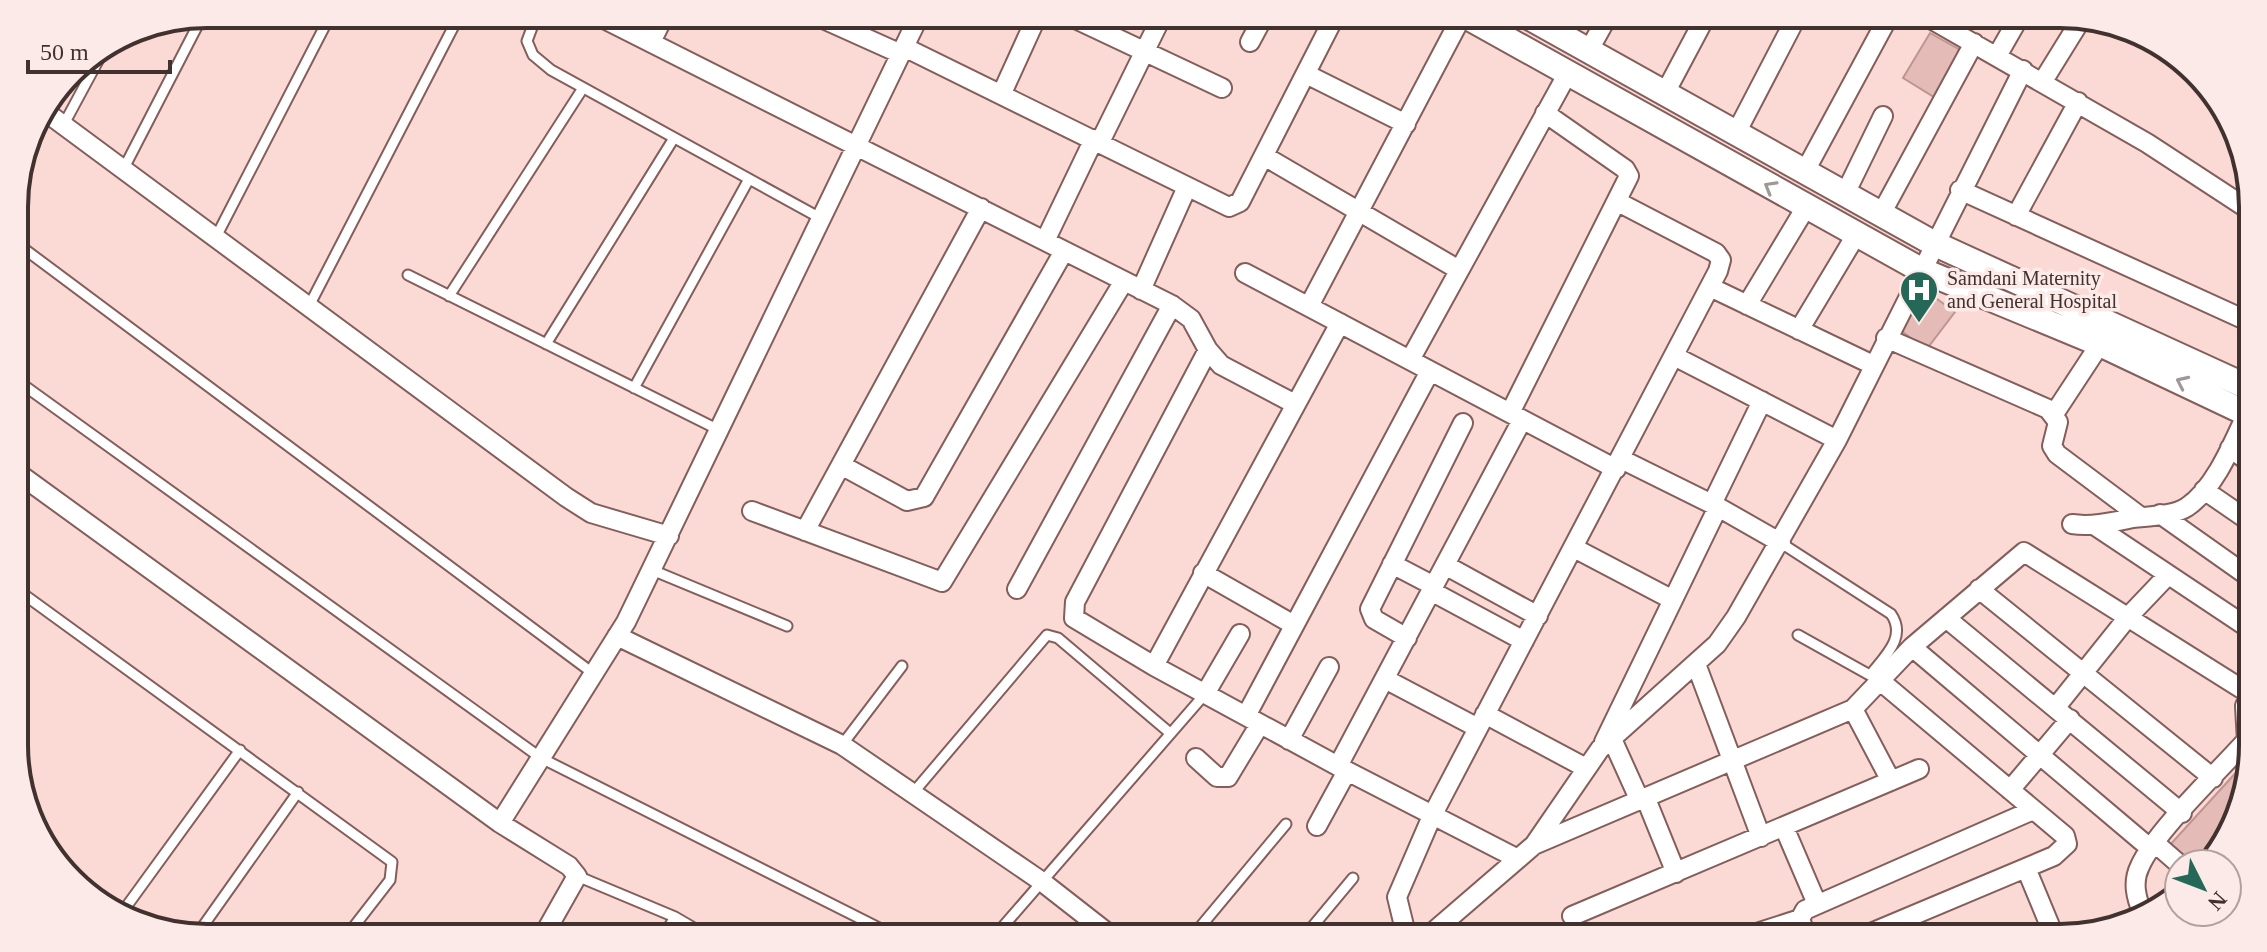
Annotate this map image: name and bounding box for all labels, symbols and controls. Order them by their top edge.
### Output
scale bar [28,24,170,74]
text: 50 m [40,39,89,65]
one-way arrow [1764,181,1779,197]
place label: Samdani Maternity and General Hospital [1947,267,2117,313]
hospital icon: Samdani Maternity and General Hospital [1898,269,1940,324]
one-way arrow [2175,376,2190,392]
north arrow [2163,848,2243,928]
text: N [2203,887,2232,915]

